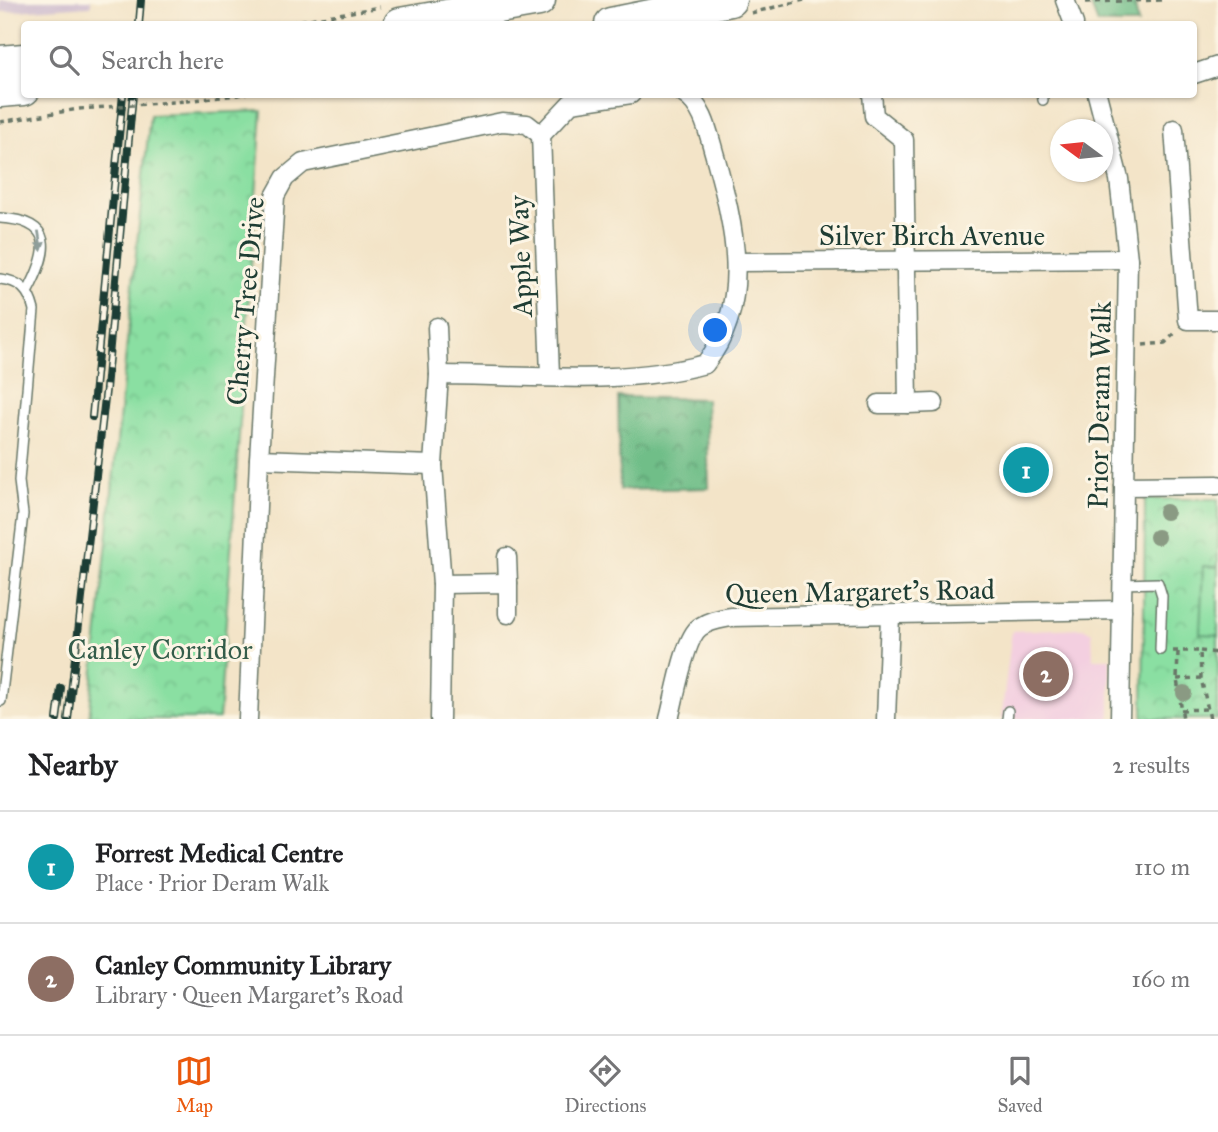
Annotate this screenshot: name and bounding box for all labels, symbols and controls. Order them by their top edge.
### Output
search box [21,21,1197,98]
icon: search [45,41,83,79]
text: Search here [101,44,224,76]
north arrow [1050,119,1113,182]
street label: Apple Way [501,194,540,318]
street label: Cherry Tree Drive [219,195,272,407]
street label: Silver Birch Avenue [819,218,1045,253]
one-way arrow [35,230,46,252]
street label: Prior Deram Walk [1080,301,1119,509]
your location [698,313,732,347]
pin: 1 [1003,444,1049,496]
street label: Queen Margaret's Road [725,572,995,611]
park label: Canley Corridor [68,632,253,667]
pin: 2 [1023,648,1069,700]
text: Nearby [28,747,118,783]
text: 2 results [1112,751,1190,779]
text: Forrest Medical Centre [95,837,343,869]
text: 1 [46,853,56,881]
text: 110 m [1134,853,1190,881]
text: Place · Prior Deram Walk [95,869,329,897]
text: Canley Community Library [95,949,391,981]
text: 2 [45,965,57,993]
text: 160 m [1132,965,1190,993]
text: Library · Queen Margaret's Road [95,981,404,1009]
tab: Map [175,1052,213,1117]
tab: Directions [564,1052,646,1117]
tab: Saved [997,1052,1043,1117]

